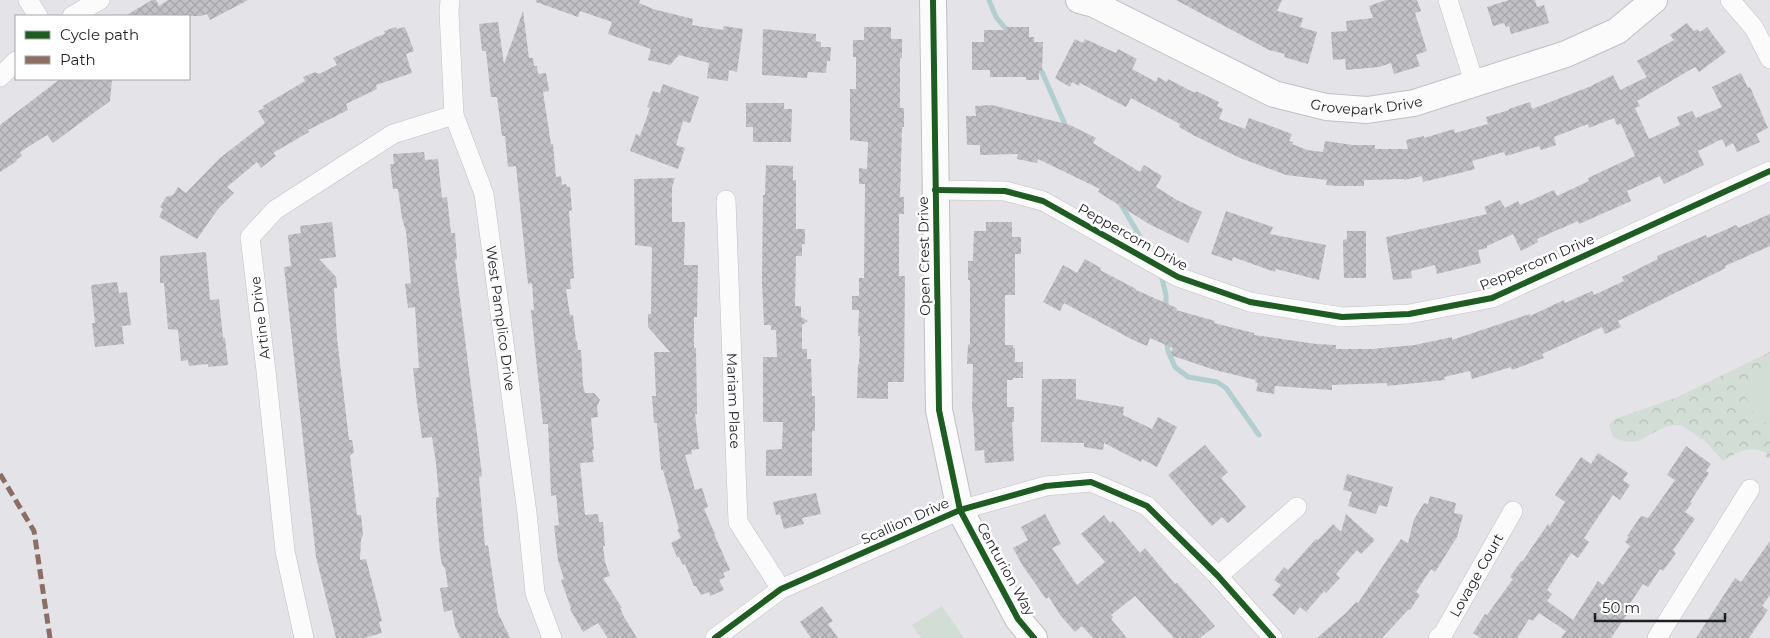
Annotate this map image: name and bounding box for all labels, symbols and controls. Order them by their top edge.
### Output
legend [15,15,190,80]
text: Cycle path [60,25,139,44]
text: Path [60,50,96,69]
street label: Grovepark Drive [1309,92,1425,119]
street label: Open Crest Drive [914,196,934,316]
street label: Peppercorn Drive [1075,199,1191,275]
street label: Peppercorn Drive [1477,230,1597,294]
street label: West Pamplico Drive [482,244,519,392]
street label: Artine Drive [246,275,274,361]
street label: Mariam Place [723,353,744,449]
street label: Scallion Drive [858,494,952,548]
street label: Centurion Way [973,519,1039,619]
street label: Lovage Court [1446,530,1508,620]
scale bar [1595,590,1725,622]
text: 50 m [1602,598,1640,617]

